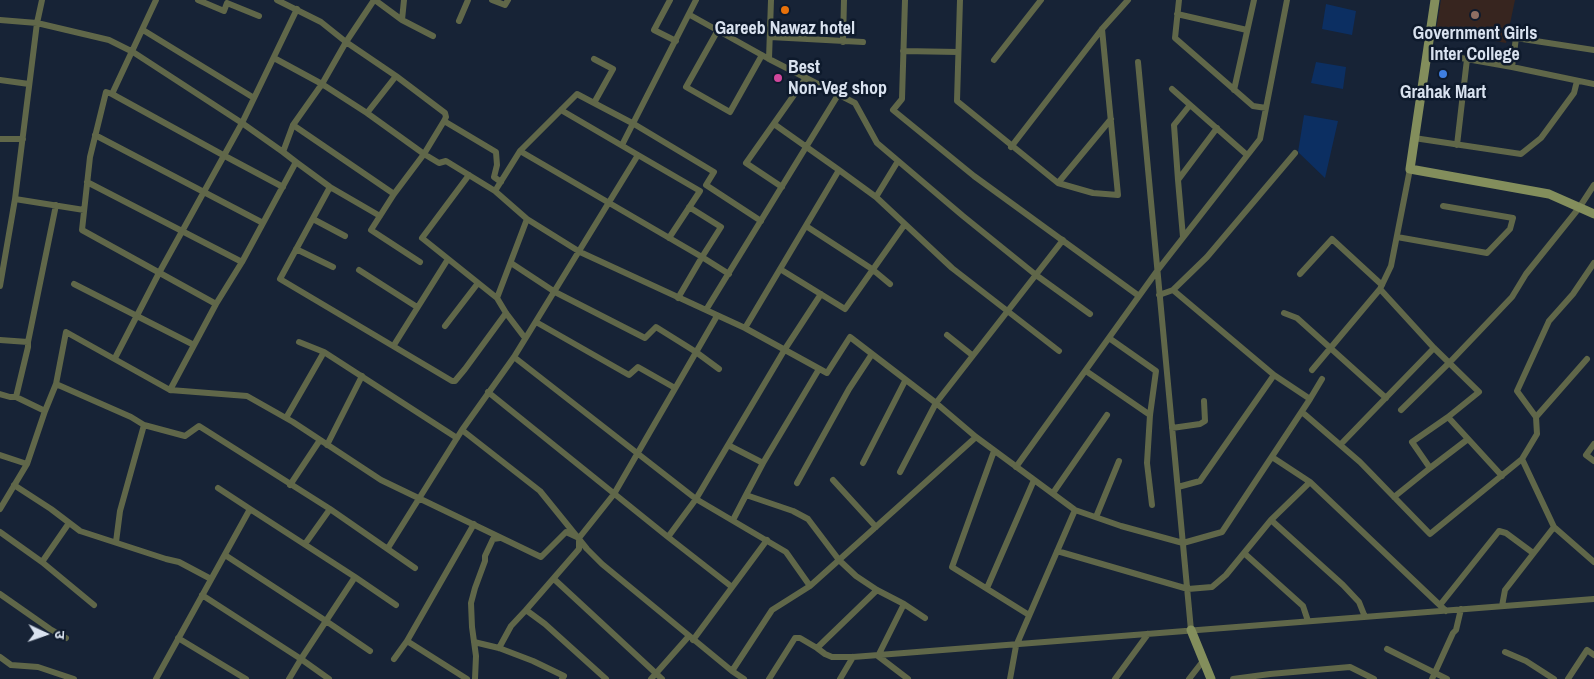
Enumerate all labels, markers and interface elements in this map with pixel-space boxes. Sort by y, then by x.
marker: Gareeb Nawaz hotel [779,4,791,16]
marker: Government Girls Inter College [1469,9,1481,21]
place label: Gareeb Nawaz hotel [715,18,855,40]
place label: Government Girls Inter College [1413,23,1537,66]
place label: Best Non-Veg shop [788,57,887,100]
marker: Grahak Mart [1437,68,1449,80]
marker: Best Non-Veg shop [772,72,784,84]
place label: Grahak Mart [1400,82,1486,104]
north arrow [20,609,70,659]
text: उ [51,630,69,639]

